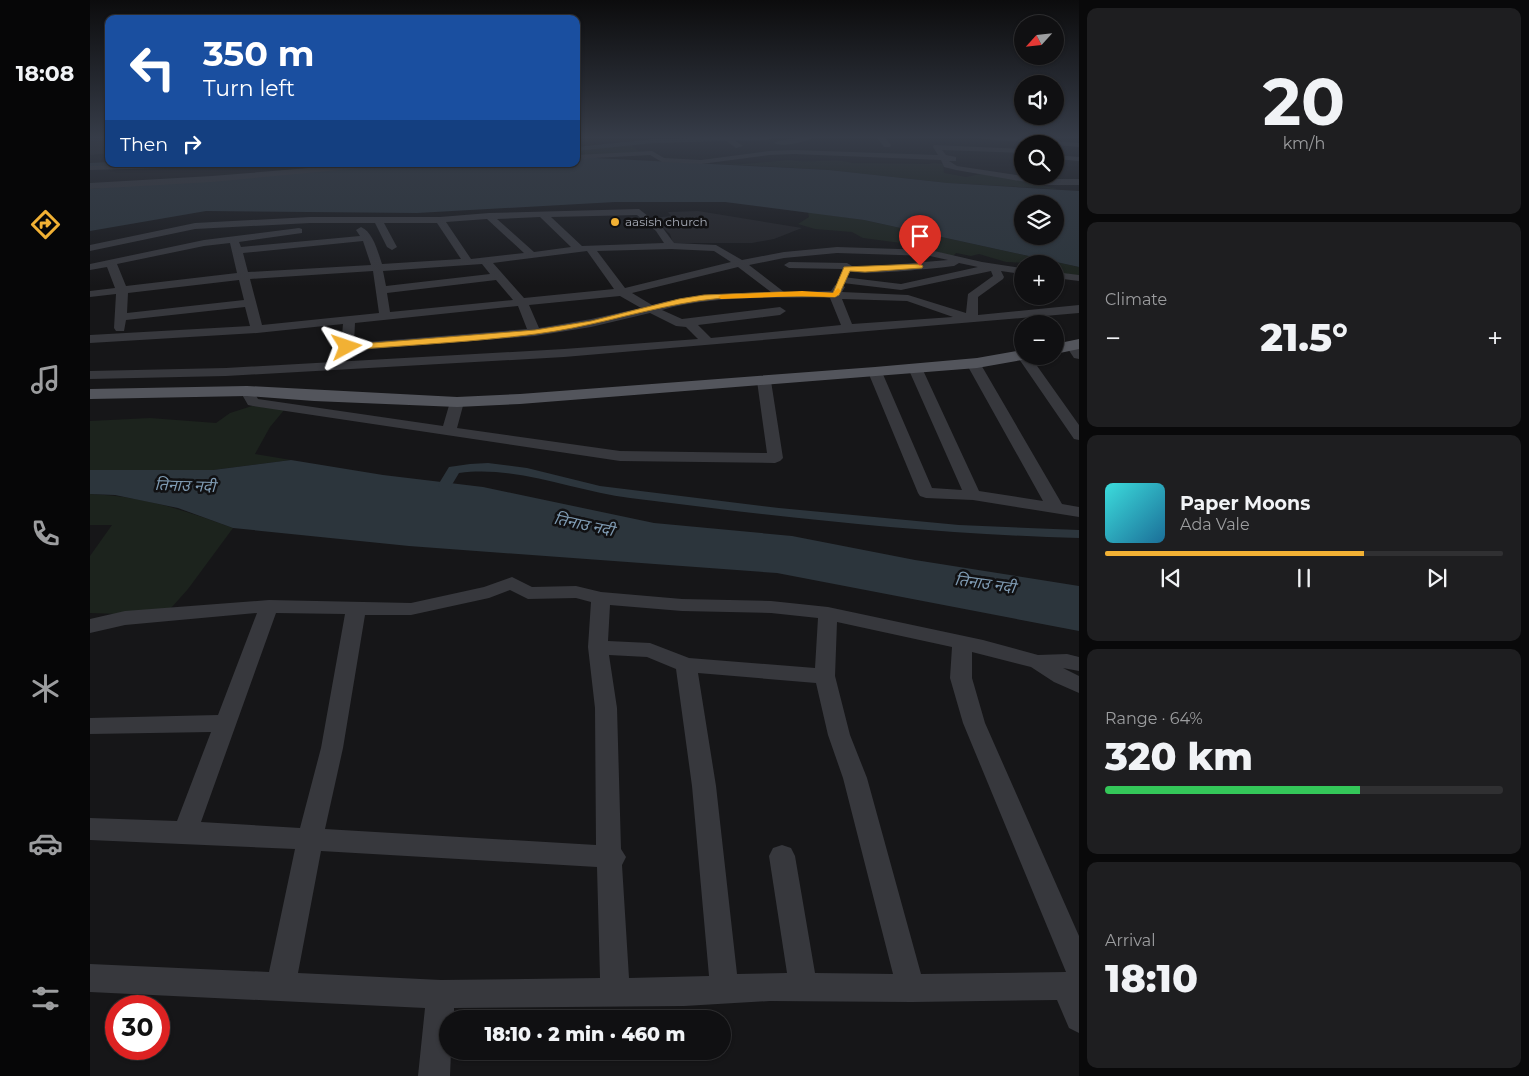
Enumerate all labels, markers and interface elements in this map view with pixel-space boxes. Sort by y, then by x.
north arrow [1014,15,1064,65]
map controls [1014,15,1064,365]
text: 350 m [203,32,315,75]
icon: left [120,35,185,100]
text: 18:08 [16,60,74,87]
text: 20 [1263,62,1345,141]
text: Turn left [203,75,295,102]
button: sound [1014,75,1064,125]
icon: right [178,130,206,158]
text: Then [120,133,168,156]
text: km/h [1283,134,1325,153]
button: search [1014,135,1064,185]
button: layers [1014,195,1064,245]
icon: directions [28,207,63,242]
place label: aasish church [625,214,708,229]
pin [899,215,941,266]
marker: aasish church [609,216,621,228]
icon: arrive [906,222,934,250]
button: + [1014,255,1064,305]
text: Climate [1105,290,1167,309]
text: 21.5° [1260,314,1348,361]
button: − [1014,315,1064,365]
position arrow [320,320,372,372]
text: − [1105,321,1121,355]
text: + [1487,321,1503,355]
icon: music [28,362,63,397]
water label: तिनाउ नदी [154,475,219,496]
text: Paper Moons [1180,492,1310,515]
water label: तिनाउ नदी [552,509,618,541]
text: Ada Vale [1180,515,1250,534]
icon: phone [28,516,63,551]
icon: previous [1157,564,1185,592]
icon: pause [1290,564,1318,592]
icon: next [1423,564,1451,592]
water label: तिनाउ नदी [954,570,1019,598]
icon: climate [28,671,63,706]
text: Range · 64% [1105,709,1203,728]
text: 320 km [1105,733,1253,780]
icon: car [28,826,63,861]
text: Arrival [1105,931,1155,950]
text: 18:10 [1105,955,1198,1002]
icon: filters [28,981,63,1016]
speed limit sign: 30 [105,995,170,1060]
text: 18:10 · 2 min · 460 m [485,1023,685,1046]

